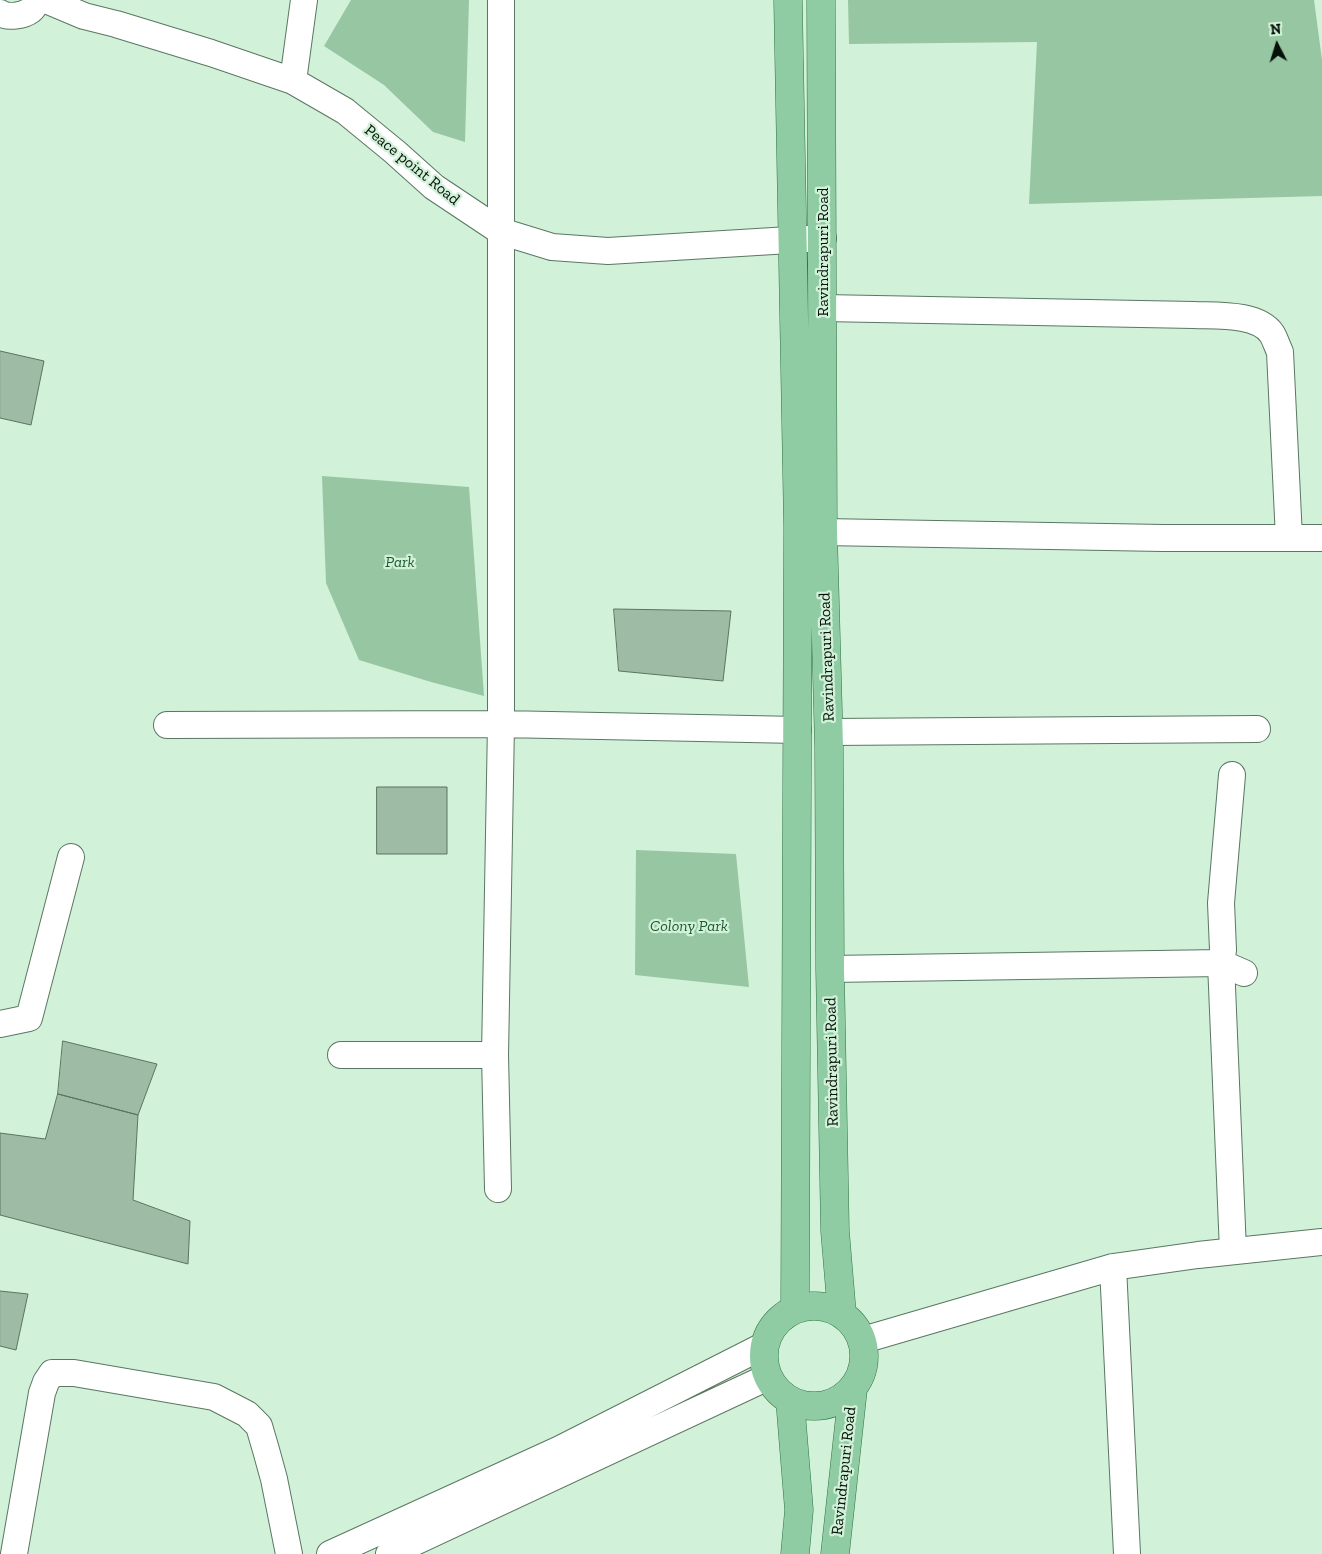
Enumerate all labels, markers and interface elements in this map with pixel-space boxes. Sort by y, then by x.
north arrow [1252,20,1302,70]
text: N [1270,21,1282,38]
street label: Peace point Road [360,121,464,209]
street label: Ravindrapuri Road [813,187,833,317]
park label: Park [385,552,415,572]
street label: Ravindrapuri Road [815,592,839,722]
park label: Colony Park [650,916,728,936]
street label: Ravindrapuri Road [821,997,843,1127]
street label: Ravindrapuri Road [828,1406,860,1536]

